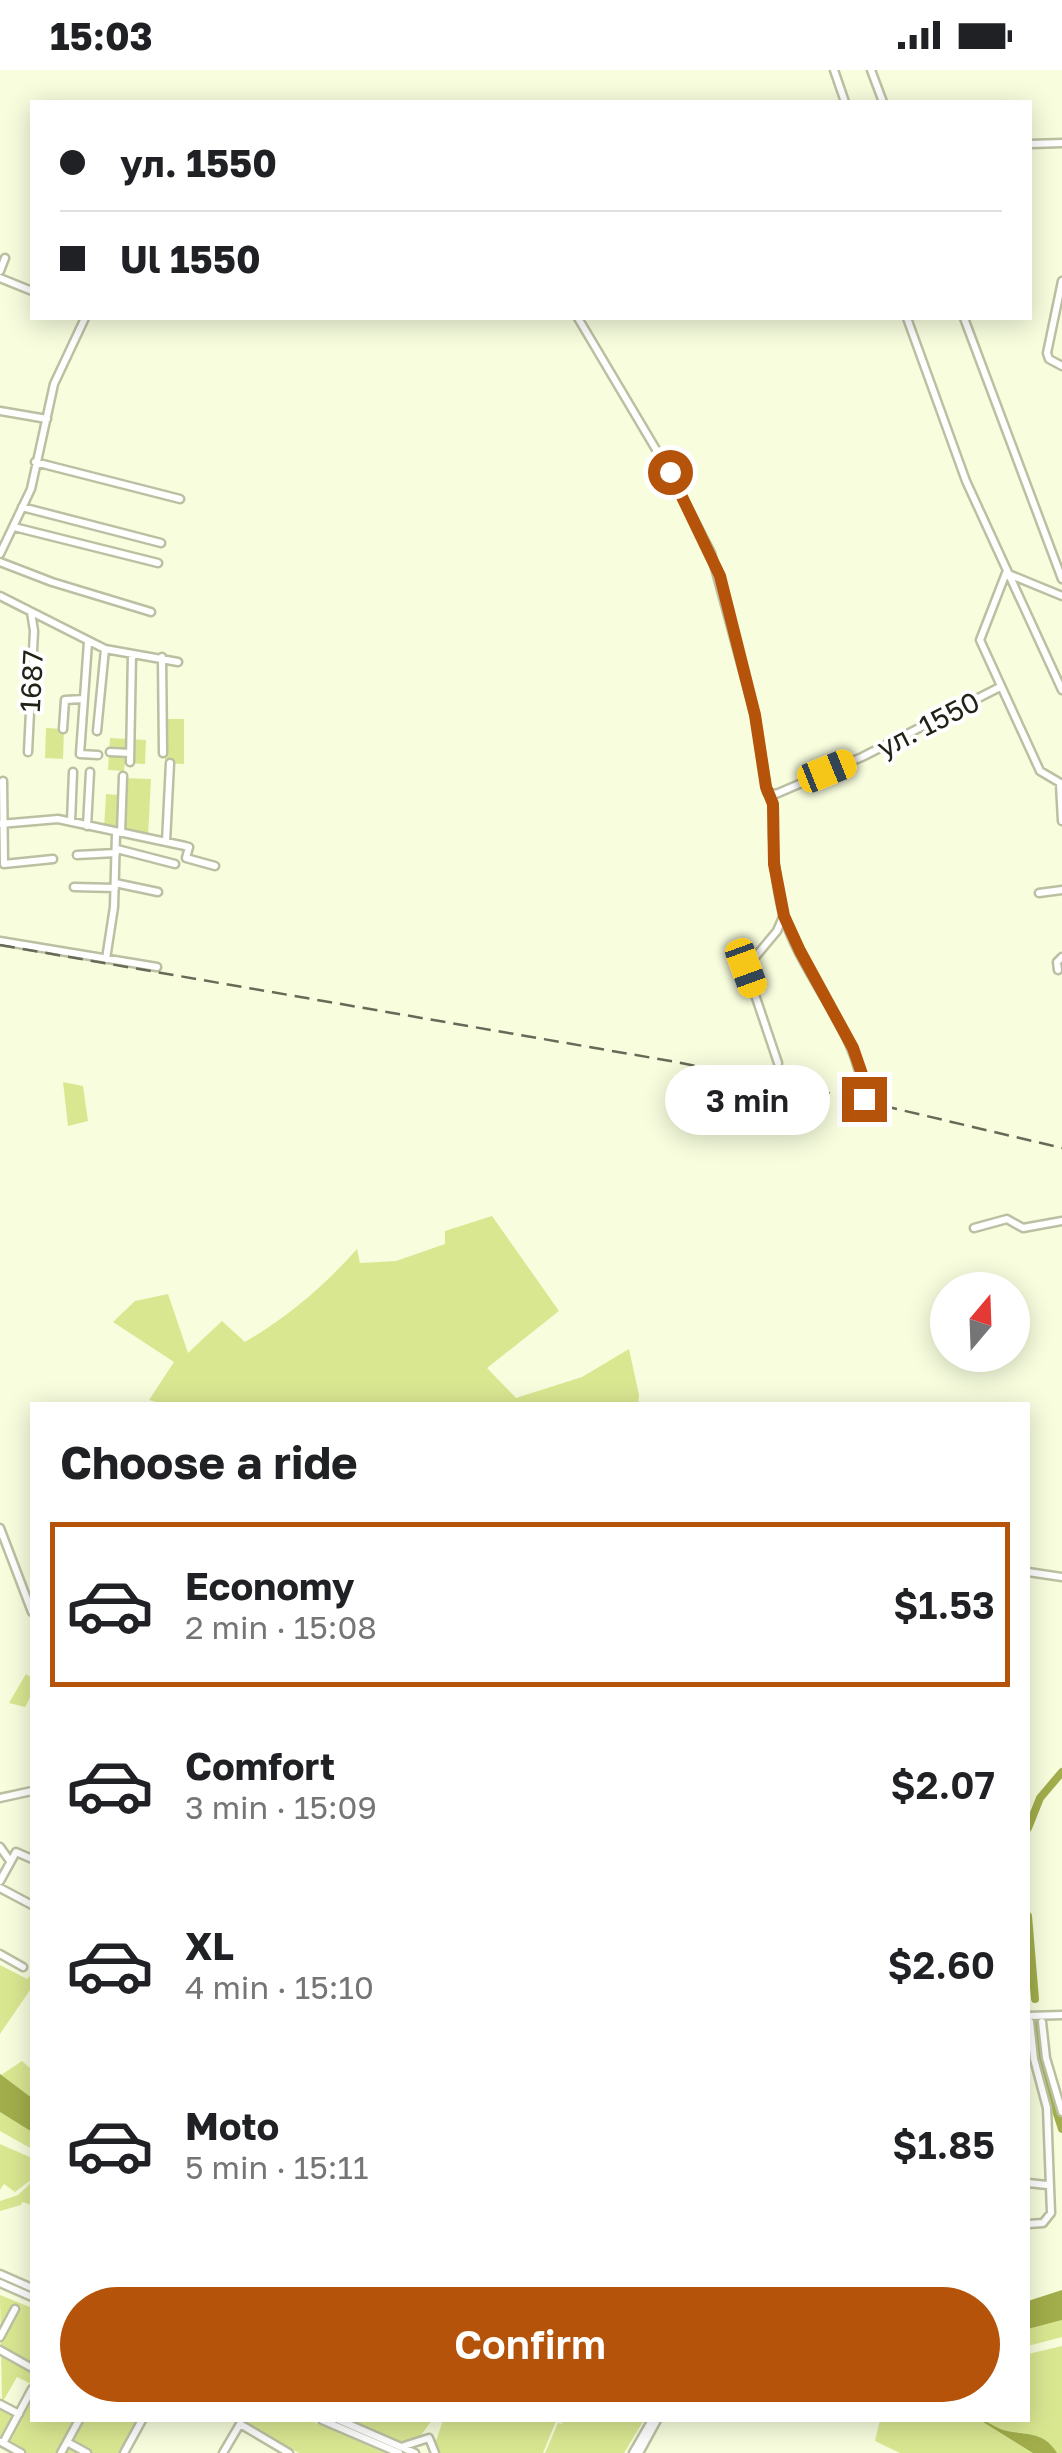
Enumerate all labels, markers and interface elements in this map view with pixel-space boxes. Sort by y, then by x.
text: 15:03 [50,13,153,58]
text: ул. 1550 [120,140,277,185]
text: Ul 1550 [120,236,261,281]
route start [648,450,693,495]
street label: 1687 [13,649,49,713]
street label: ул. 1550 [871,684,985,764]
car [794,746,860,796]
car [722,935,770,1001]
callout: 3 min [664,1064,829,1134]
route end [842,1077,887,1122]
text: 3 min [706,1081,789,1119]
north arrow [930,1272,1030,1372]
map controls [930,1272,1030,1372]
text: Choose a ride [60,1435,358,1489]
icon: car [65,1560,155,1650]
text: Economy [185,1563,354,1608]
text: $1.53 [893,1582,995,1627]
text: 2 min · 15:08 [185,1608,377,1646]
icon: car [65,1740,155,1830]
text: Comfort [185,1743,335,1788]
text: $2.07 [891,1762,995,1807]
text: 3 min · 15:09 [185,1788,377,1826]
icon: car [65,1920,155,2010]
text: XL [185,1923,234,1968]
text: $2.60 [887,1942,995,1987]
text: 4 min · 15:10 [185,1968,374,2006]
icon: car [65,2100,155,2190]
text: Moto [185,2103,279,2148]
text: $1.85 [892,2122,995,2167]
text: 5 min · 15:11 [185,2148,368,2186]
button: Confirm [60,2287,1000,2402]

